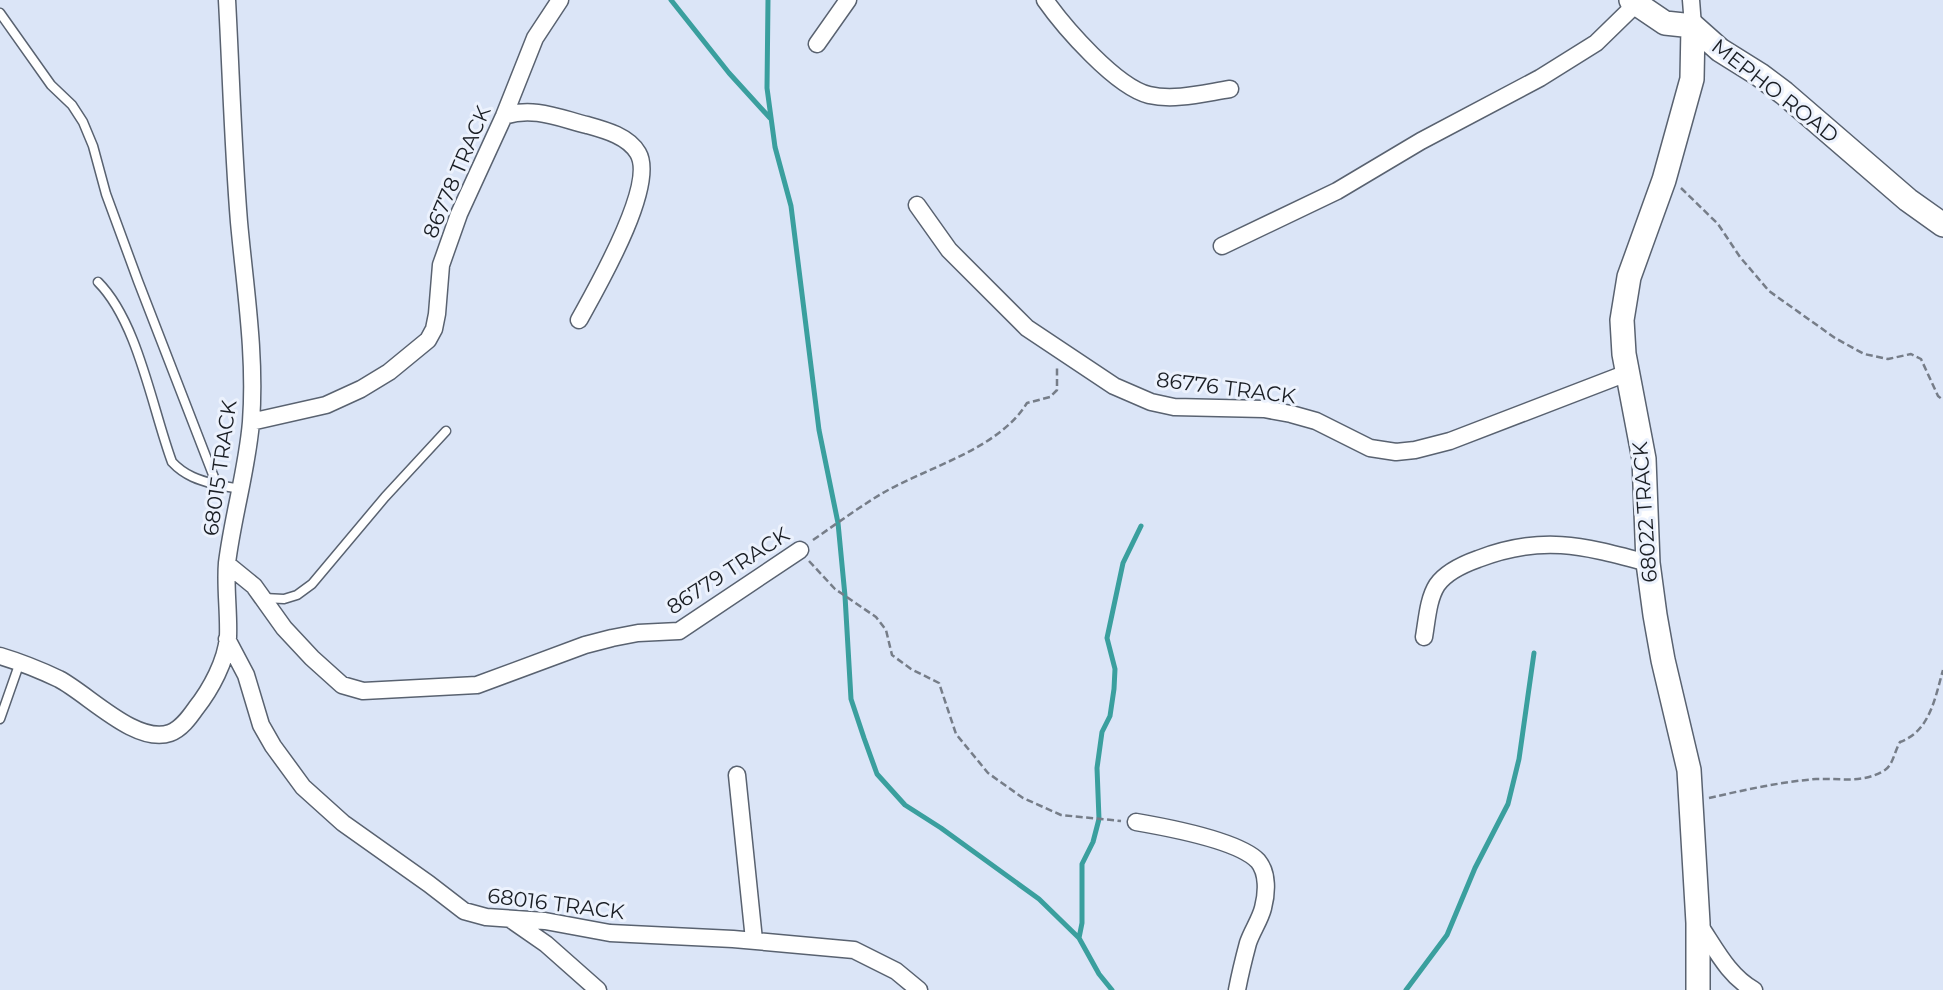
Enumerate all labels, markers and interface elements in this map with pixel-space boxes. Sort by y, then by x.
street label: MEPHO ROAD [1707,33,1844,148]
street label: 86778 TRACK [417,102,496,242]
street label: 86776 TRACK [1155,367,1297,408]
street label: 68015 TRACK [198,398,241,537]
street label: 68022 TRACK [1627,441,1662,583]
street label: 86779 TRACK [662,522,794,619]
street label: 68016 TRACK [486,883,626,924]

